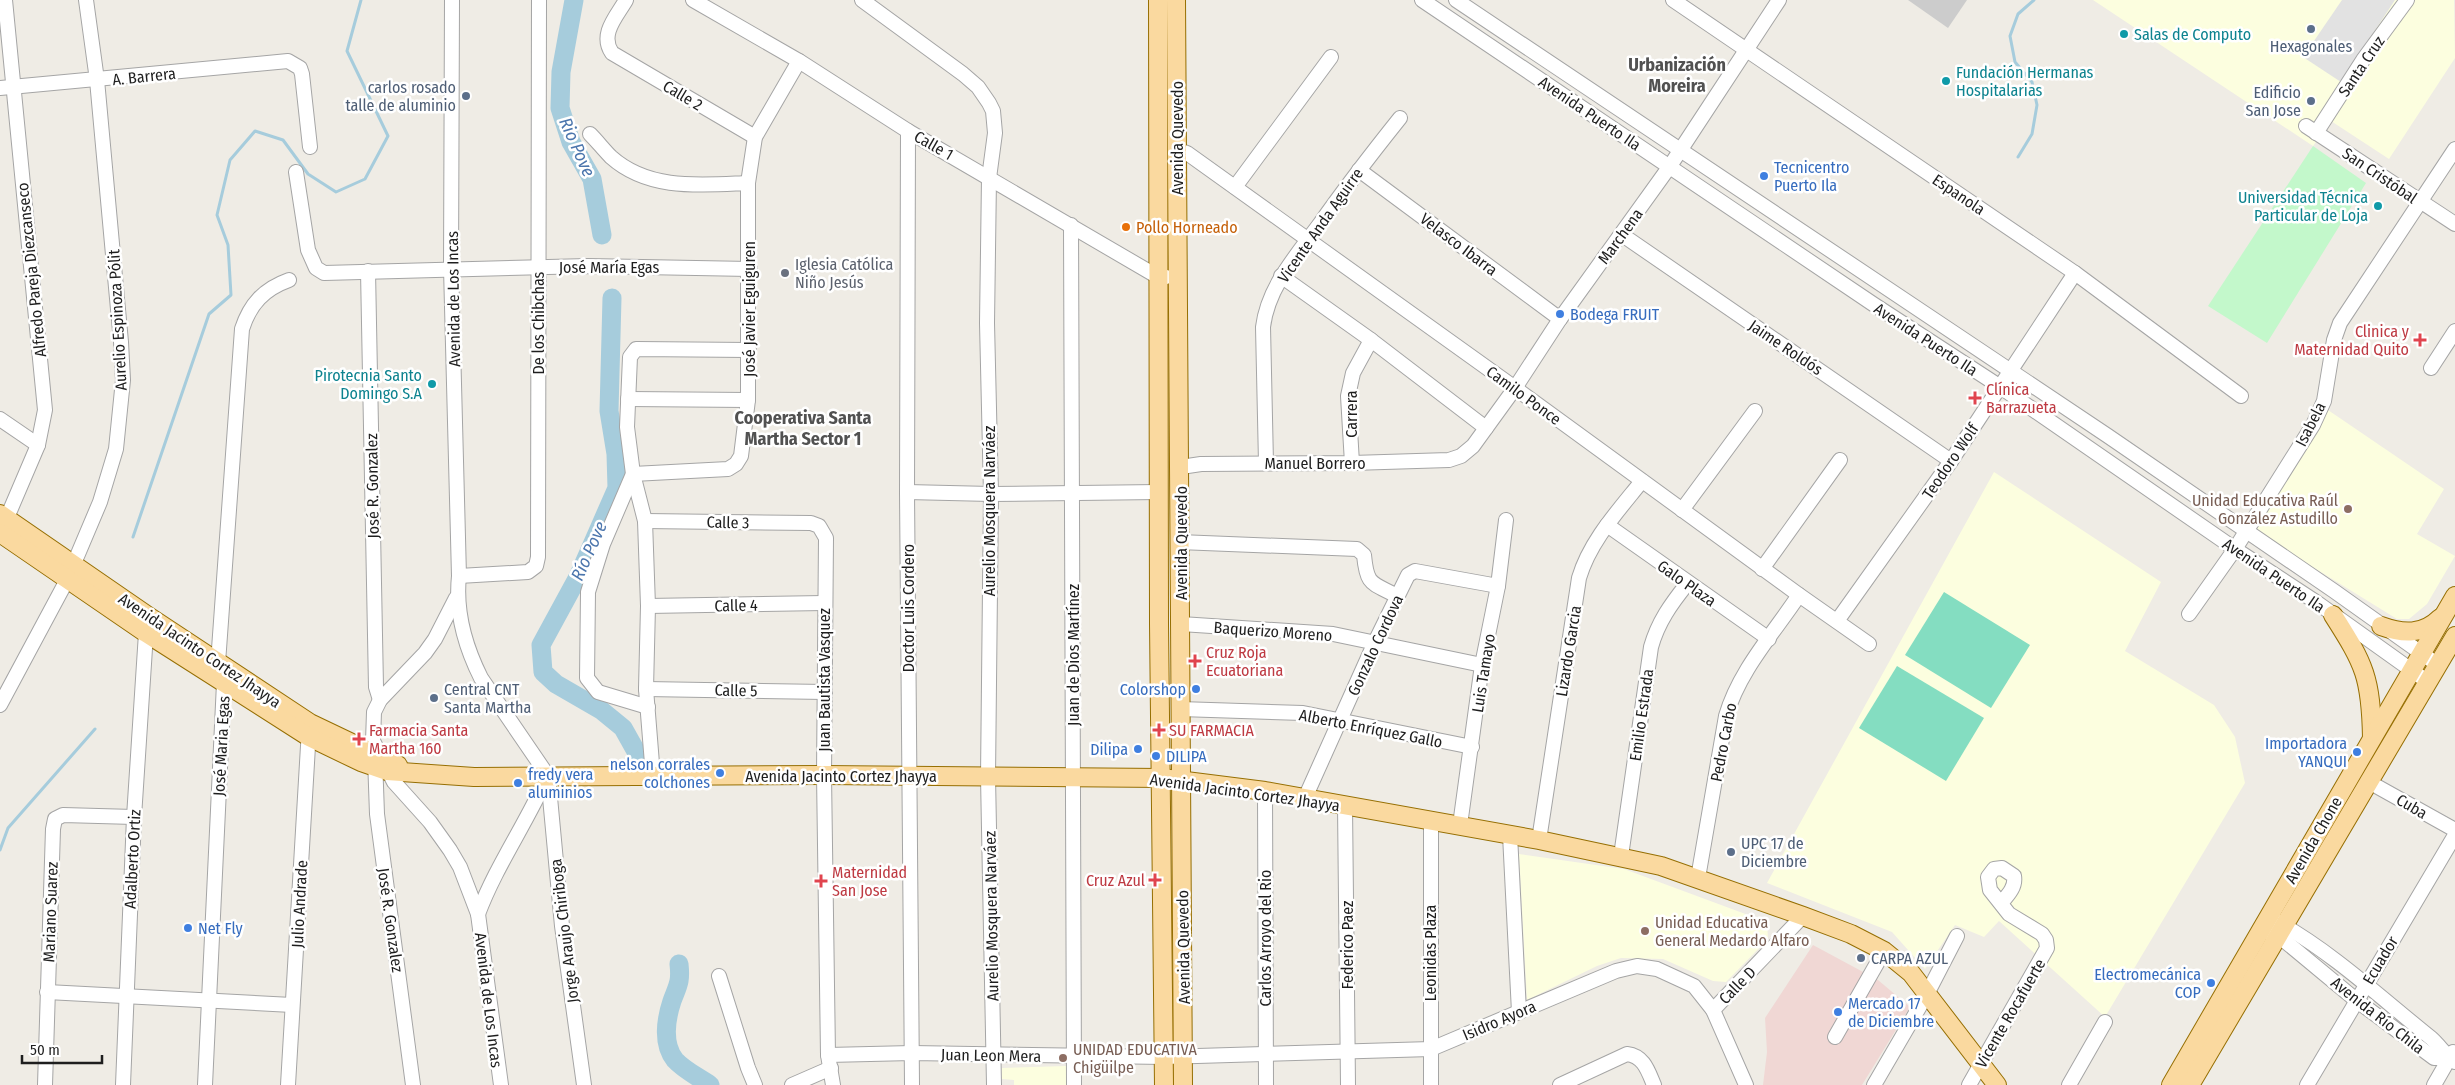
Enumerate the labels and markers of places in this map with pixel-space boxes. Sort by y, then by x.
marker: Hexagonales [2305,23,2317,35]
place label: Salas de Computo [2134,25,2251,44]
marker: Salas de Computo [2118,28,2130,40]
place label: Hexagonales [2270,37,2352,56]
place label: Fundación Hermanas Hospitalarias [1956,63,2094,100]
marker: Fundación Hermanas Hospitalarias [1940,75,1952,87]
place label: carlos rosado talle de aluminio [345,78,456,115]
place label: Edificio San Jose [2246,83,2301,120]
marker: carlos rosado talle de aluminio [460,90,472,102]
marker: Edificio San Jose [2305,95,2317,107]
place label: Tecnicentro Puerto Ila [1774,158,1849,195]
marker: Tecnicentro Puerto Ila [1758,170,1770,182]
place label: Universidad Técnica Particular de Loja [2238,188,2368,225]
marker: Universidad Técnica Particular de Loja [2372,200,2384,212]
place label: Pollo Horneado [1136,218,1238,237]
marker: Pollo Horneado [1120,221,1132,233]
place label: Iglesia Católica Niño Jesús [795,255,893,292]
marker: Iglesia Católica Niño Jesús [779,267,791,279]
place label: Bodega FRUIT [1570,305,1660,324]
marker: Bodega FRUIT [1554,308,1566,320]
place label: Clinica y Maternidad Quito [2294,322,2410,359]
marker: Clinica y Maternidad Quito [2413,333,2427,347]
place label: Pirotecnia Santo Domingo S.A [315,366,423,403]
marker: Pirotecnia Santo Domingo S.A [426,378,438,390]
place label: Clínica Barrazueta [1986,380,2057,417]
marker: Clínica Barrazueta [1968,391,1982,405]
place label: Unidad Educativa Raúl González Astudillo [2192,491,2338,528]
marker: Unidad Educativa Raúl González Astudillo [2342,503,2354,515]
place label: Cruz Roja Ecuatoriana [1206,643,1283,680]
marker: Cruz Roja Ecuatoriana [1188,654,1202,668]
place label: Central CNT Santa Martha [444,680,531,717]
place label: Colorshop [1120,680,1186,699]
marker: Colorshop [1190,683,1202,695]
marker: Central CNT Santa Martha [428,692,440,704]
place label: Farmacia Santa Martha 160 [369,721,468,758]
place label: SU FARMACIA [1169,721,1254,740]
marker: SU FARMACIA [1153,724,1165,736]
marker: Farmacia Santa Martha 160 [353,733,365,745]
place label: Importadora YANQUI [2265,734,2347,771]
place label: Dilipa [1090,740,1128,759]
marker: Dilipa [1132,743,1144,755]
marker: Importadora YANQUI [2351,746,2363,758]
place label: DILIPA [1166,747,1207,766]
marker: DILIPA [1150,750,1162,762]
place label: nelson corrales colchones [610,755,710,792]
place label: fredy vera aluminios [528,765,593,802]
marker: nelson corrales colchones [714,767,726,779]
marker: fredy vera aluminios [512,777,524,789]
place label: UPC 17 de Diciembre [1741,834,1807,871]
marker: UPC 17 de Diciembre [1725,846,1737,858]
place label: Maternidad San Jose [832,863,907,900]
place label: Cruz Azul [1086,871,1145,890]
marker: Maternidad San Jose [814,874,828,888]
marker: Cruz Azul [1149,874,1161,886]
place label: Unidad Educativa General Medardo Alfaro [1655,913,1809,950]
place label: Net Fly [198,919,244,938]
marker: Net Fly [182,922,194,934]
marker: Unidad Educativa General Medardo Alfaro [1639,925,1651,937]
place label: CARPA AZUL [1871,949,1948,968]
marker: CARPA AZUL [1855,952,1867,964]
place label: Electromecánica COP [2094,965,2201,1002]
marker: Electromecánica COP [2205,977,2217,989]
place label: Mercado 17 de Diciembre [1848,994,1934,1031]
marker: Mercado 17 de Diciembre [1832,1006,1844,1018]
place label: UNIDAD EDUCATIVA Chigüilpe [1073,1040,1197,1077]
marker: UNIDAD EDUCATIVA Chigüilpe [1057,1052,1069,1064]

